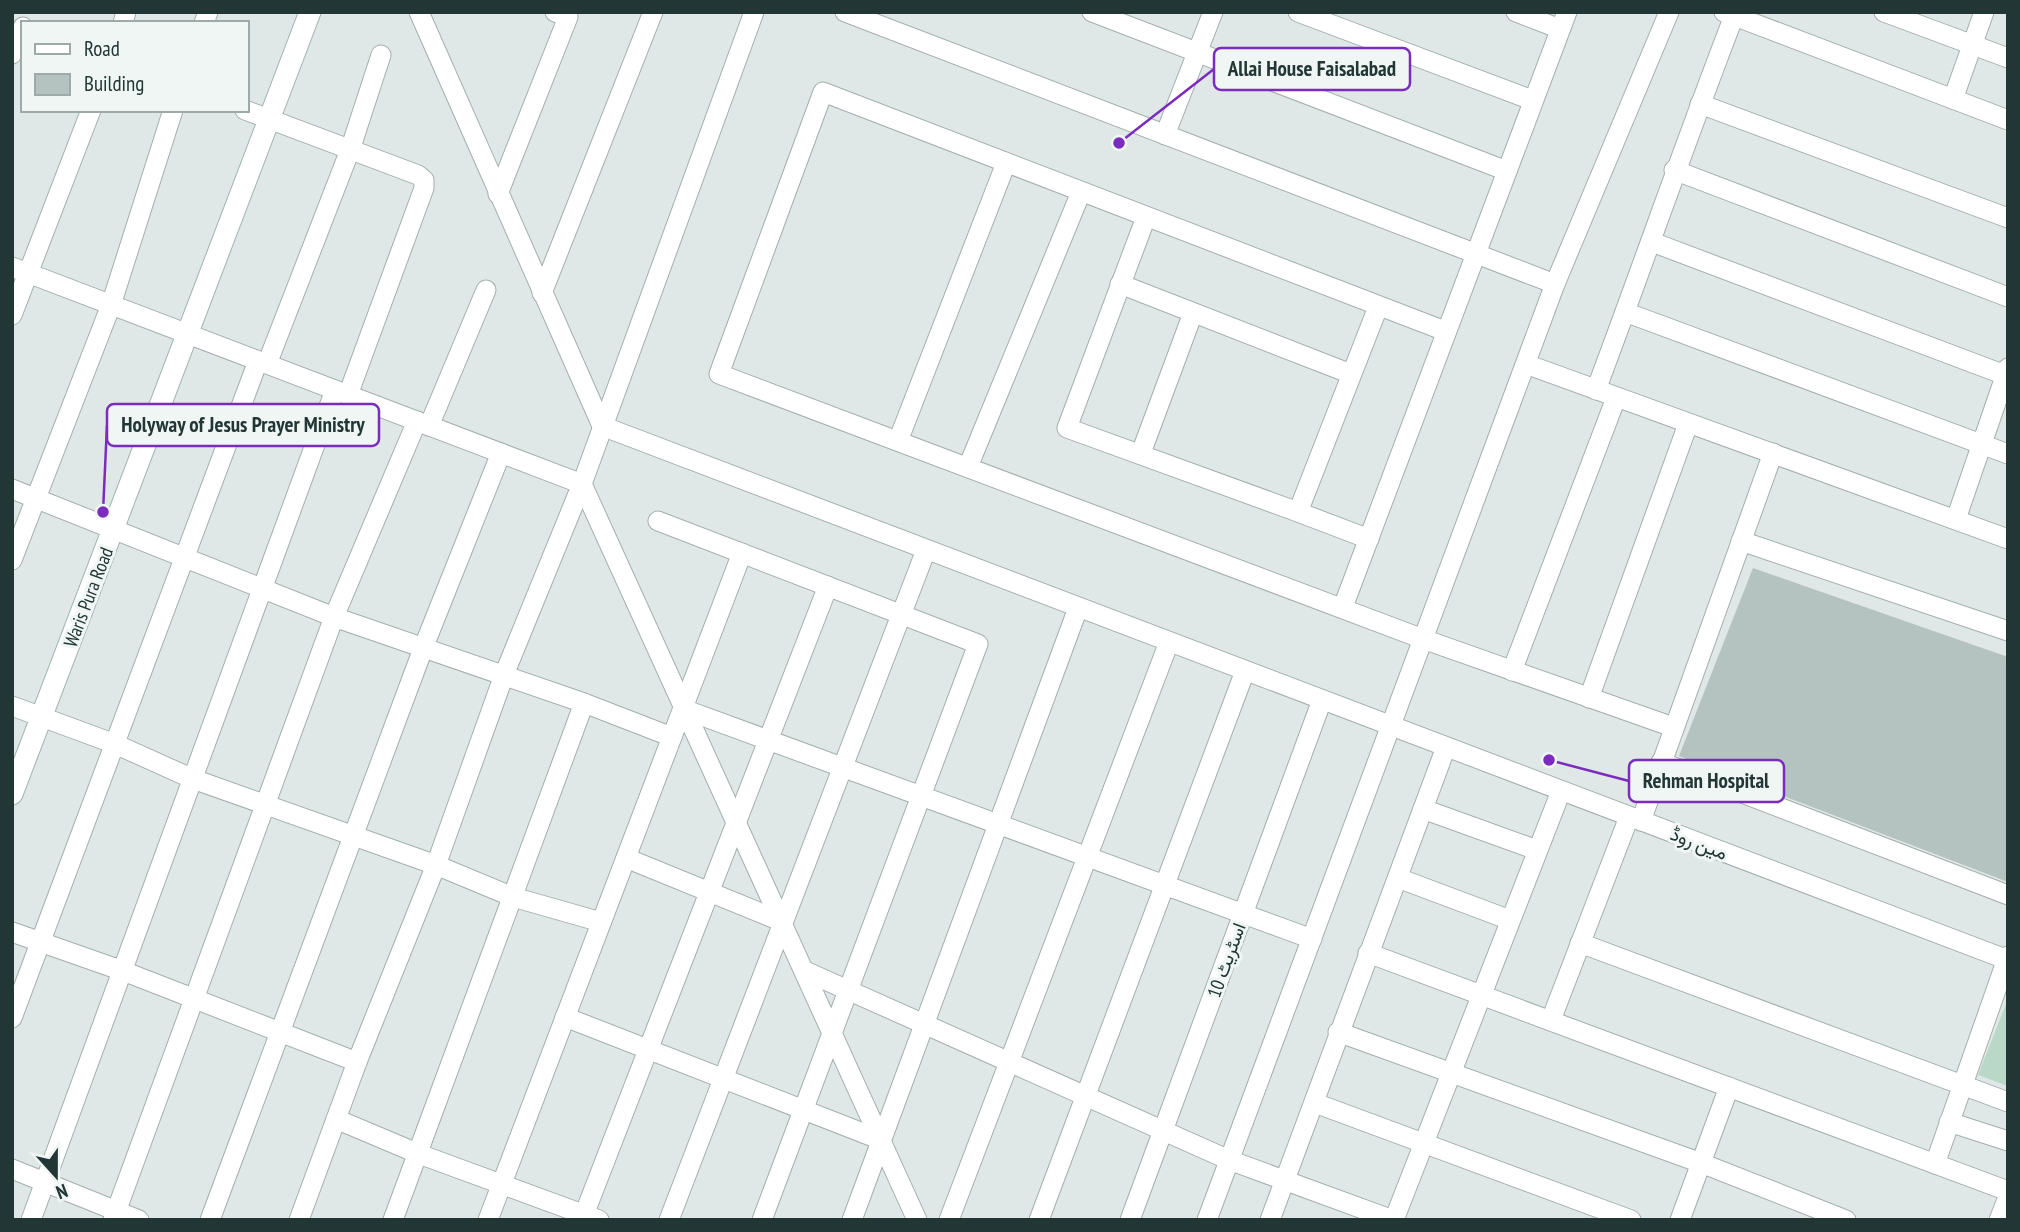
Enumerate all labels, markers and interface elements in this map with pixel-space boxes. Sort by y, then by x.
legend [21,21,248,112]
text: Road [84,35,120,62]
callout: Allai House Faisalabad [1214,48,1410,90]
text: Allai House Faisalabad [1227,55,1396,82]
text: Building [84,70,144,97]
callout: Holyway of Jesus Prayer Ministry [107,404,379,446]
text: Holyway of Jesus Prayer Ministry [121,411,365,438]
street label: Waris Pura Road [58,544,118,650]
callout: Rehman Hospital [1629,760,1784,802]
text: Rehman Hospital [1643,767,1770,794]
street label: مین روڈ [1667,821,1731,865]
street label: اسٹریٹ 10 [1201,919,1251,1001]
north arrow [21,1141,91,1211]
text: N [53,1179,71,1205]

